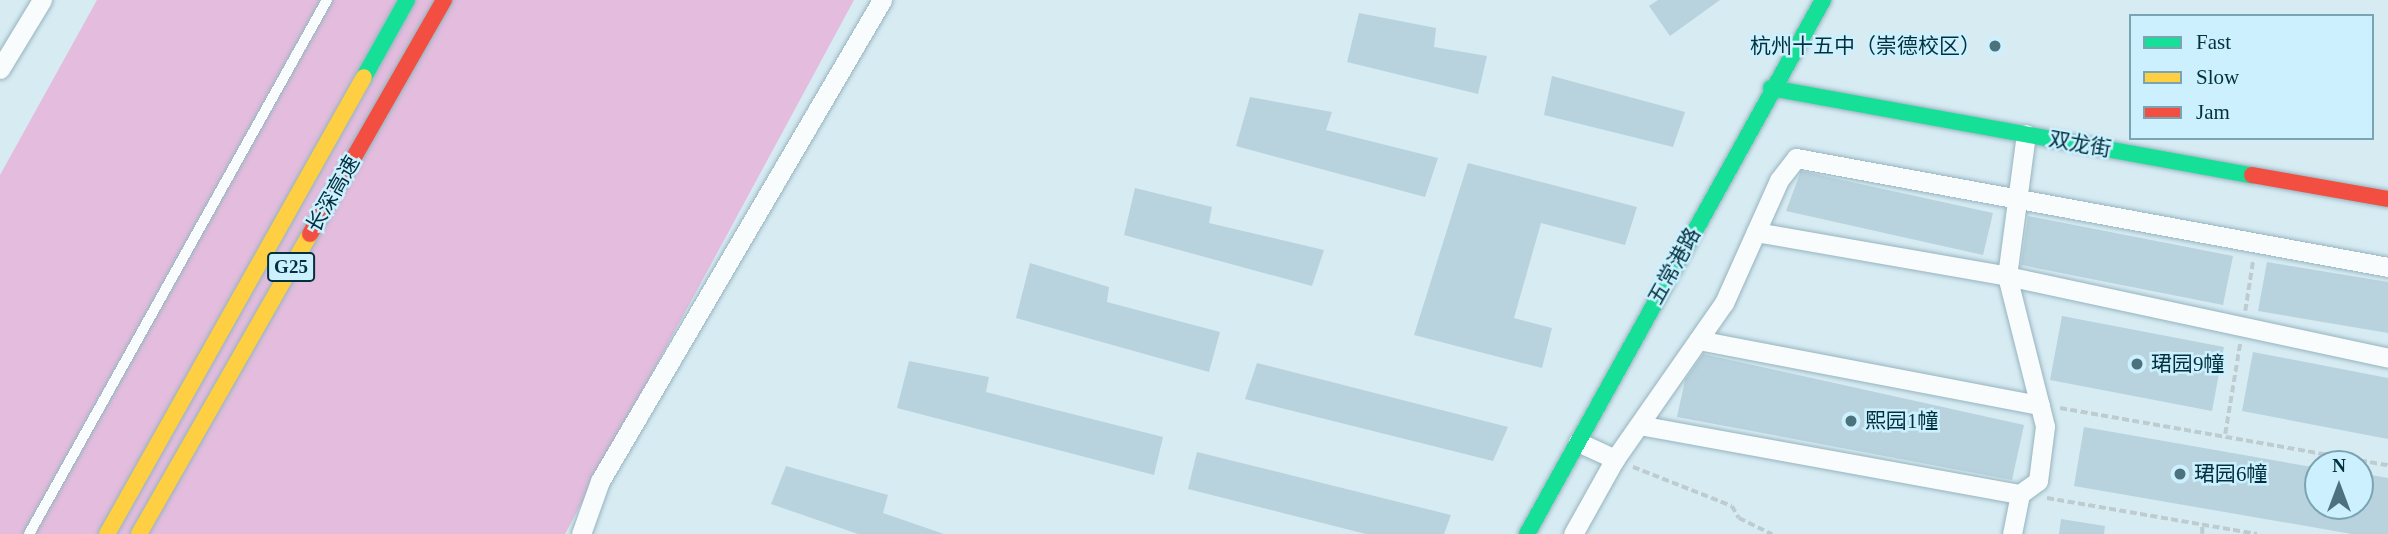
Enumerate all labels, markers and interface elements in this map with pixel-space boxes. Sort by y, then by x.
legend [2129,14,2374,140]
text: Fast [2196,30,2231,54]
place label: 杭州十五中（崇德校区） [1750,33,1981,59]
marker: 杭州十五中（崇德校区） [1987,38,2003,54]
text: Slow [2196,65,2239,89]
text: Jam [2196,100,2230,124]
street label: 双龙街 [2047,126,2113,162]
street label: 长深高速 [301,151,365,237]
street label: 五常港路 [1643,223,1705,309]
road number: G25 [266,252,316,282]
place label: 珺园9幢 [2151,351,2224,377]
marker: 珺园9幢 [2129,356,2145,372]
place label: 熙园1幢 [1865,408,1938,434]
marker: 熙园1幢 [1843,413,1859,429]
north arrow [2304,450,2374,520]
text: N [2332,455,2346,476]
place label: 珺园6幢 [2194,461,2267,487]
marker: 珺园6幢 [2172,466,2188,482]

